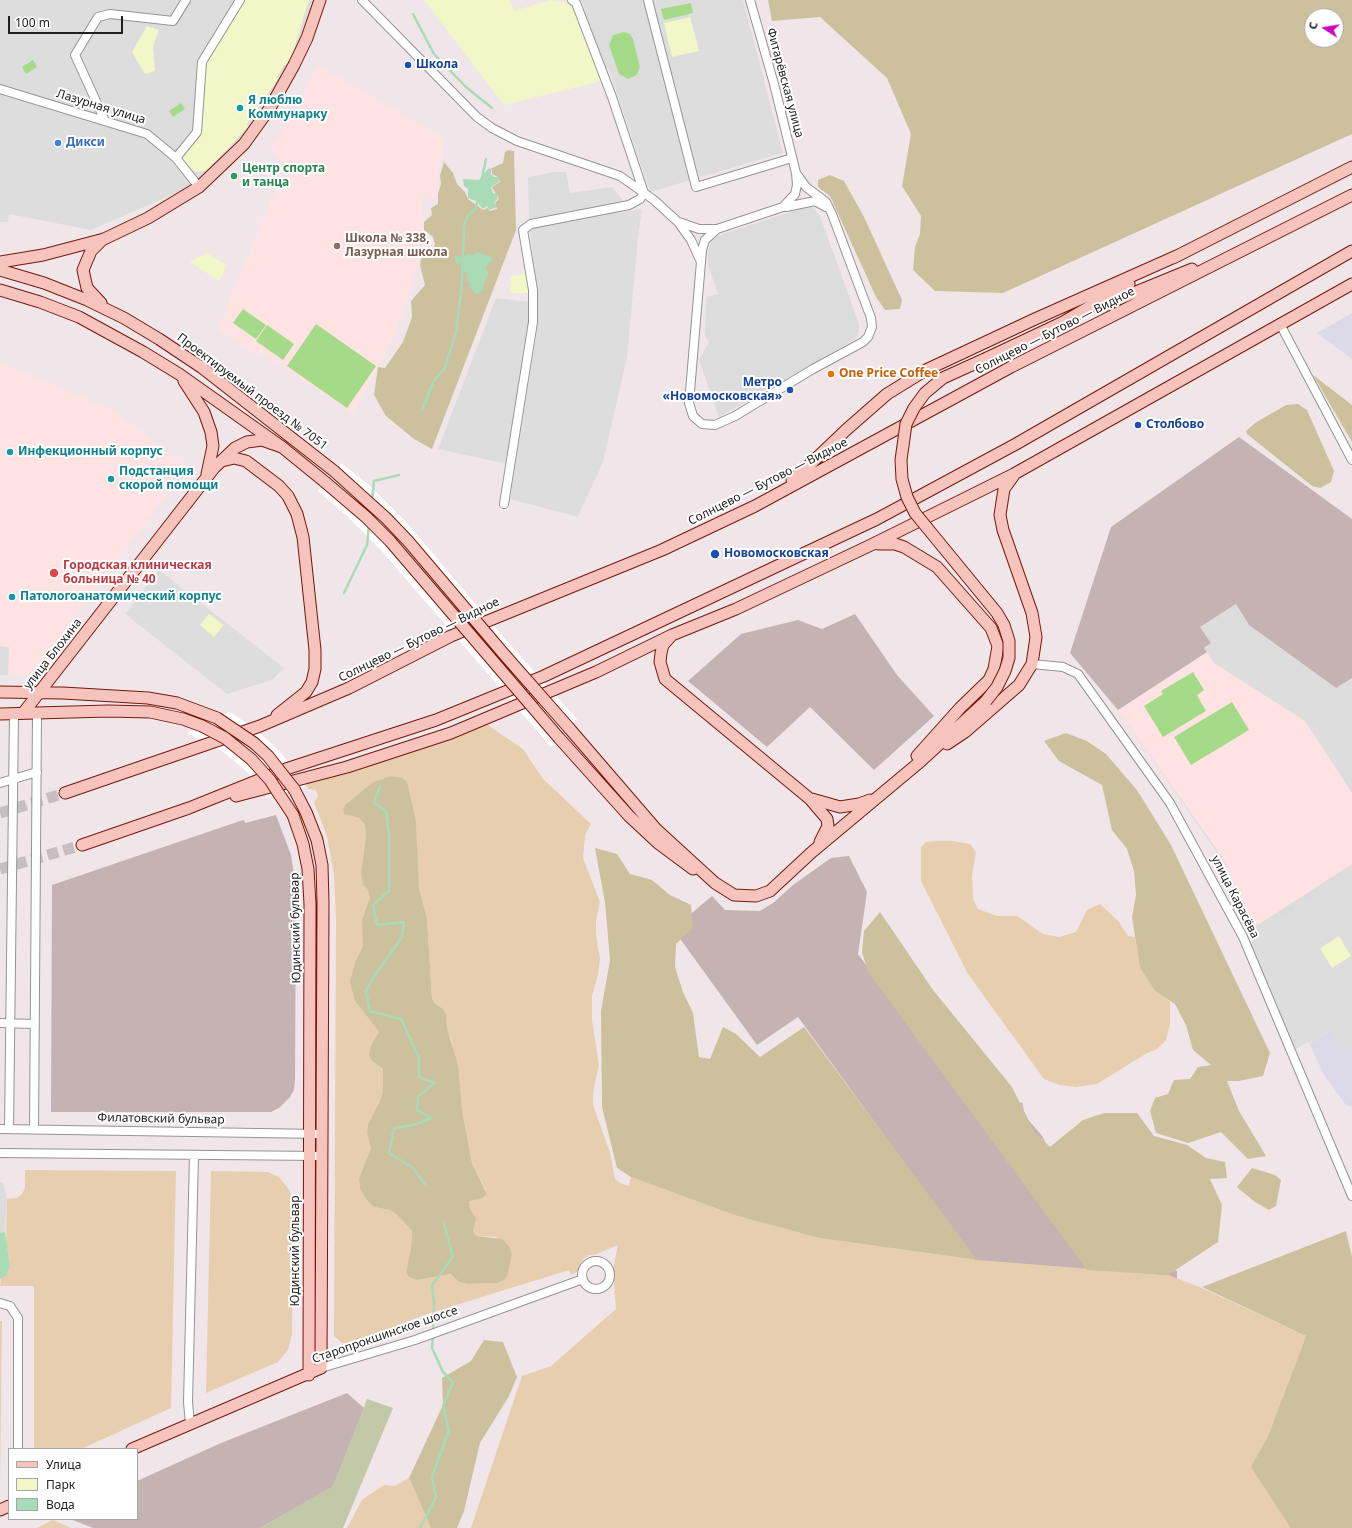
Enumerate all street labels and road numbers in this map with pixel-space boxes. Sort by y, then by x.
street label: Фитарёвская улица [763,27,807,139]
street label: Лазурная улица [55,87,147,127]
street label: Солнцево — Бутово — Видное [973,284,1137,378]
street label: Проектируемый проезд № 7051 [174,331,330,453]
street label: Солнцево — Бутово — Видное [686,435,850,529]
street label: Солнцево — Бутово — Видное [336,595,502,685]
street label: улица Блохина [21,616,85,692]
street label: улица Карасёва [1208,853,1262,941]
street label: Юдинский бульвар [288,872,304,984]
street label: Филатовский бульвар [97,1111,225,1127]
street label: Юдинский бульвар [289,1196,303,1306]
street label: Старопрокшинское шоссе [310,1303,460,1367]

